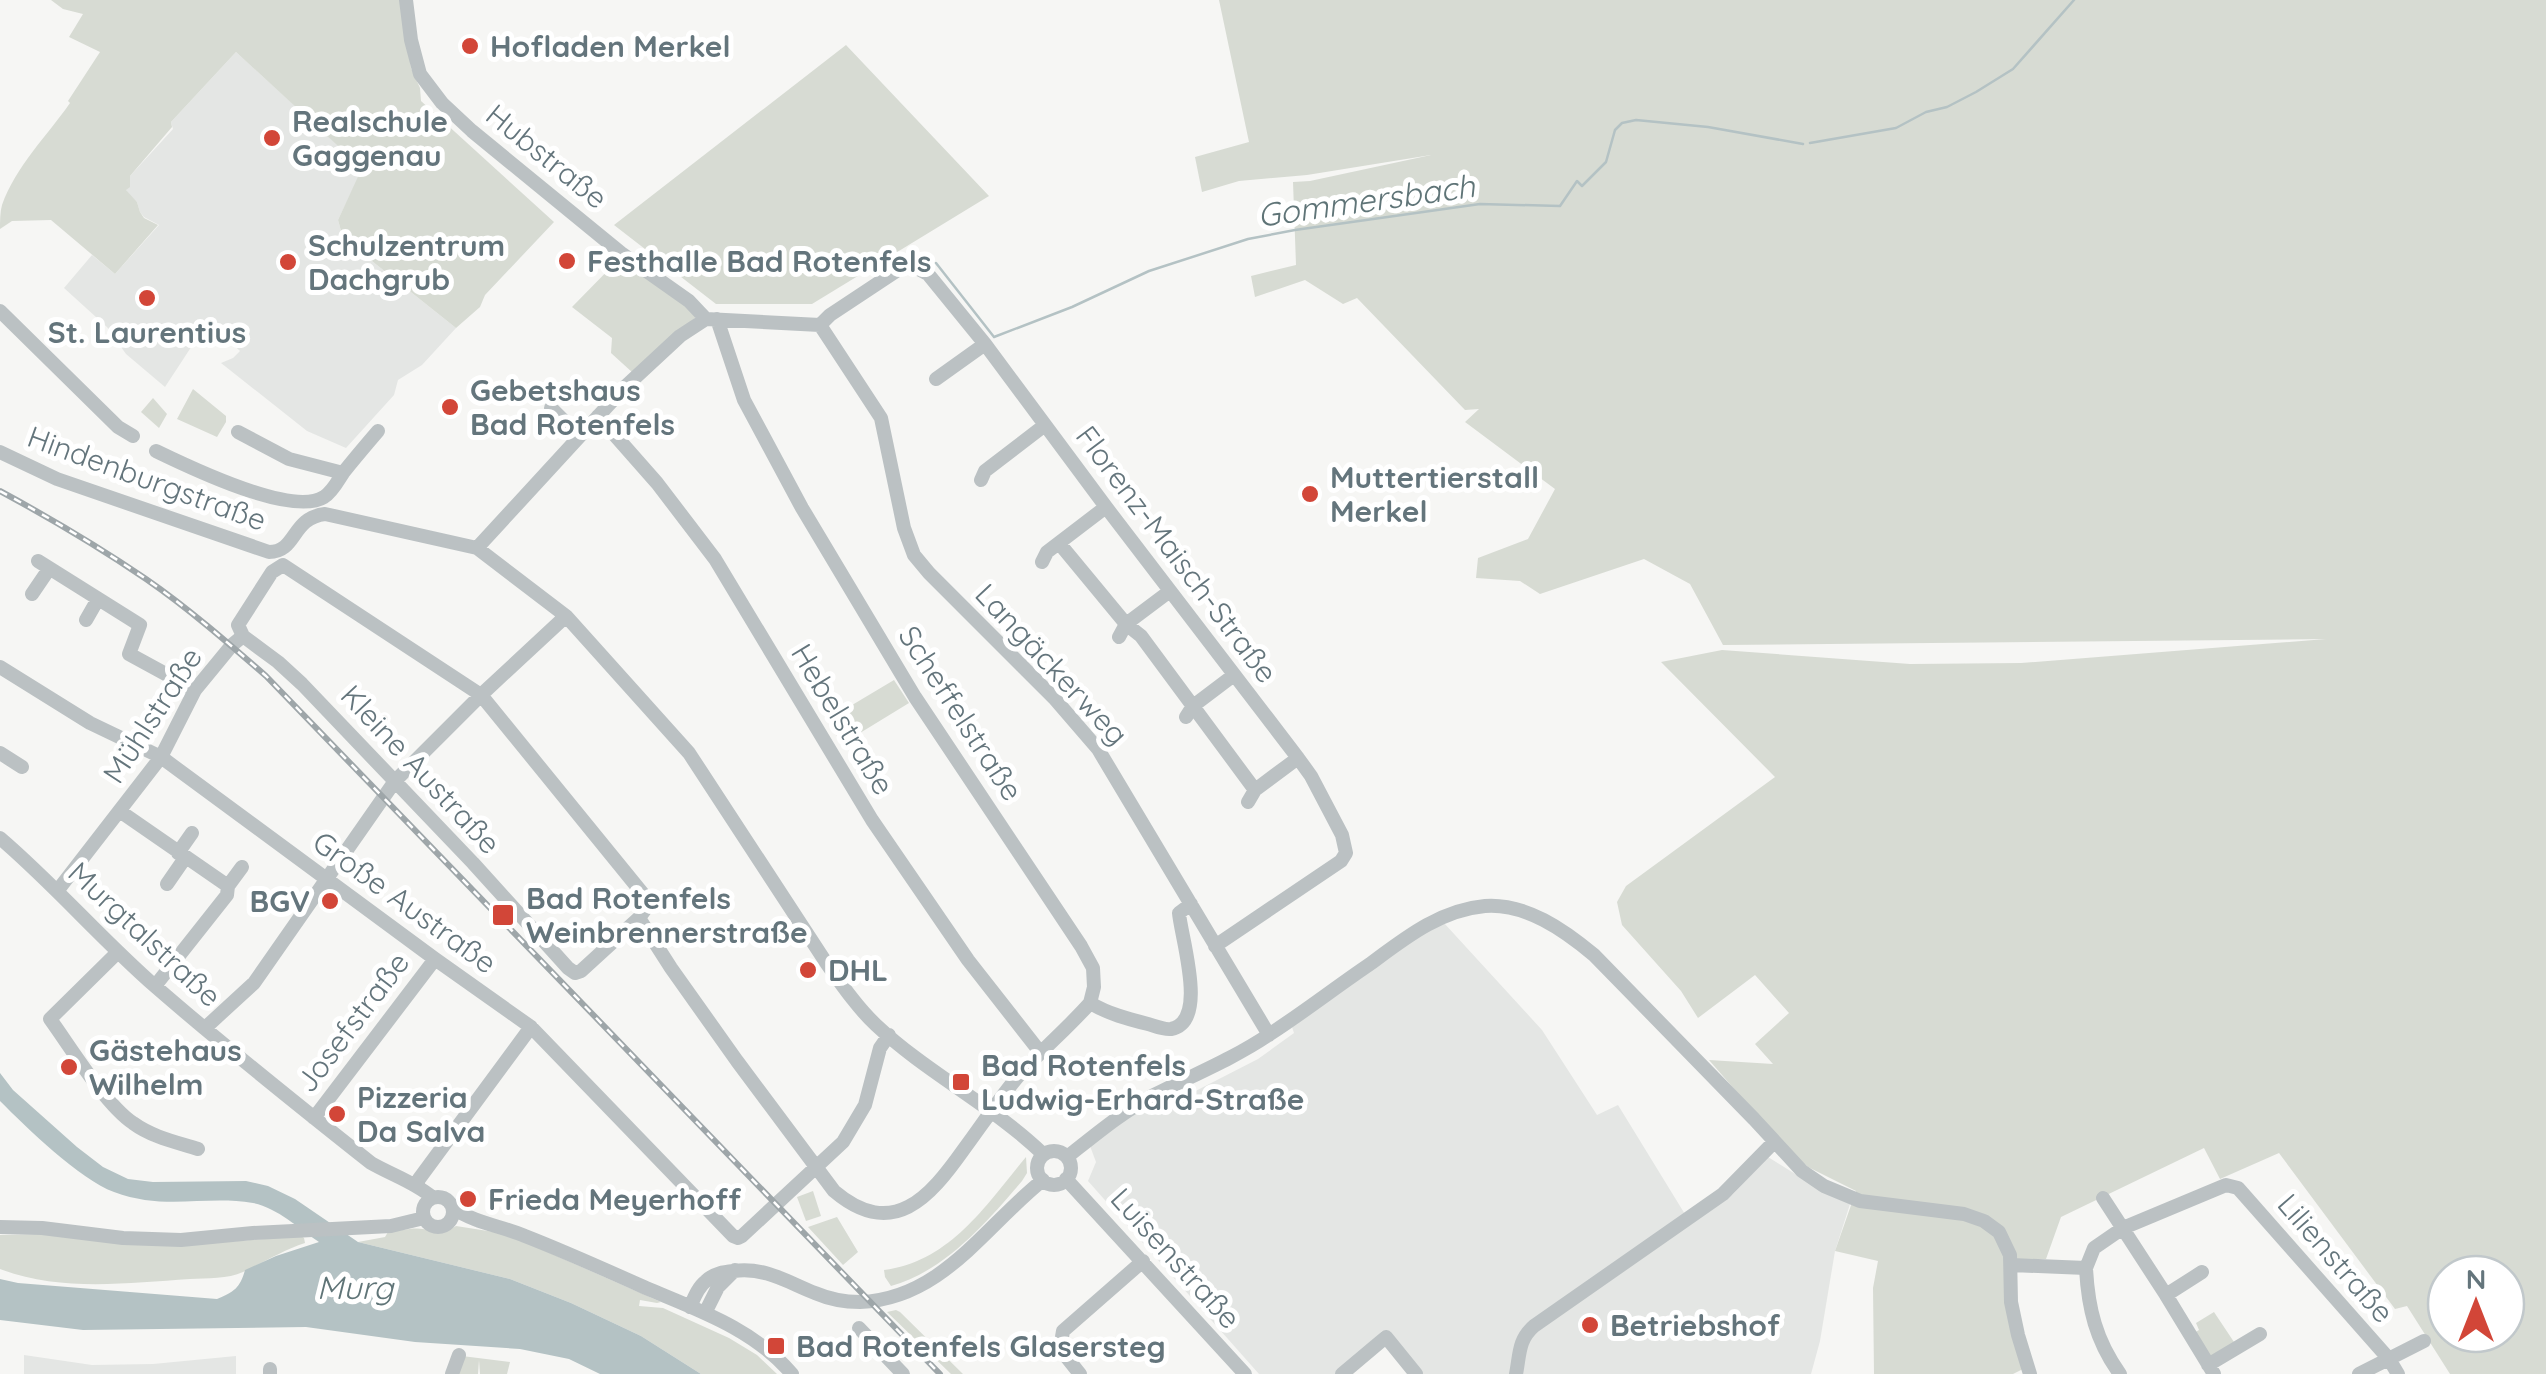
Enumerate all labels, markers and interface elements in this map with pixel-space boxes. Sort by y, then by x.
place label: Hofladen Merkel [490,27,731,65]
marker: Hofladen Merkel [459,35,481,57]
street label: Hubstraße [478,95,616,217]
place label: Realschule Gaggenau [292,102,448,174]
marker: Realschule Gaggenau [261,127,283,149]
water label: Gommersbach [1255,165,1478,235]
place label: Schulzentrum Dachgrub [308,226,505,298]
place label: Festhalle Bad Rotenfels [587,242,931,280]
marker: Festhalle Bad Rotenfels [556,250,578,272]
marker: Schulzentrum Dachgrub [277,251,299,273]
marker: St. Laurentius [136,287,158,309]
place label: St. Laurentius [48,313,246,351]
place label: Gebetshaus Bad Rotenfels [470,371,675,443]
marker: Gebetshaus Bad Rotenfels [439,396,461,418]
street label: Hindenburgstraße [22,417,272,539]
street label: Florenz-Maisch-Straße [1068,418,1286,690]
place label: Muttertierstall Merkel [1330,458,1539,530]
marker: Muttertierstall Merkel [1299,483,1321,505]
street label: Langäckerweg [967,575,1137,753]
street label: Scheffelstraße [890,619,1032,807]
street label: Hebelstraße [783,637,903,801]
street label: Mühlstraße [94,640,210,790]
street label: Kleine Austraße [333,676,509,862]
street label: Große Austraße [306,823,504,981]
street label: Murgtalstraße [60,853,230,1015]
place label: Bad Rotenfels Weinbrennerstraße [526,879,808,951]
place label: BGV [250,882,310,920]
marker: BGV [319,890,341,912]
marker: Bad Rotenfels Weinbrennerstraße [490,902,516,928]
street label: Josefstraße [287,944,417,1100]
place label: DHL [828,951,888,989]
marker: DHL [797,959,819,981]
place label: Gästehaus Wilhelm [89,1031,242,1103]
place label: Bad Rotenfels Ludwig-Erhard-Straße [981,1046,1305,1118]
marker: Gästehaus Wilhelm [58,1056,80,1078]
marker: Bad Rotenfels Ludwig-Erhard-Straße [950,1071,972,1093]
place label: Pizzeria Da Salva [357,1078,485,1150]
marker: Pizzeria Da Salva [326,1103,348,1125]
place label: Frieda Meyerhoff [488,1180,742,1218]
street label: Luisenstraße [1103,1180,1249,1336]
street label: Lilienstraße [2270,1186,2402,1330]
marker: Frieda Meyerhoff [457,1188,479,1210]
north arrow [2426,1254,2526,1354]
text: N [2466,1261,2486,1296]
water label: Murg [317,1267,395,1307]
place label: Betriebshof [1610,1306,1780,1344]
marker: Betriebshof [1579,1314,1601,1336]
place label: Bad Rotenfels Glasersteg [796,1327,1166,1365]
marker: Bad Rotenfels Glasersteg [765,1335,787,1357]

